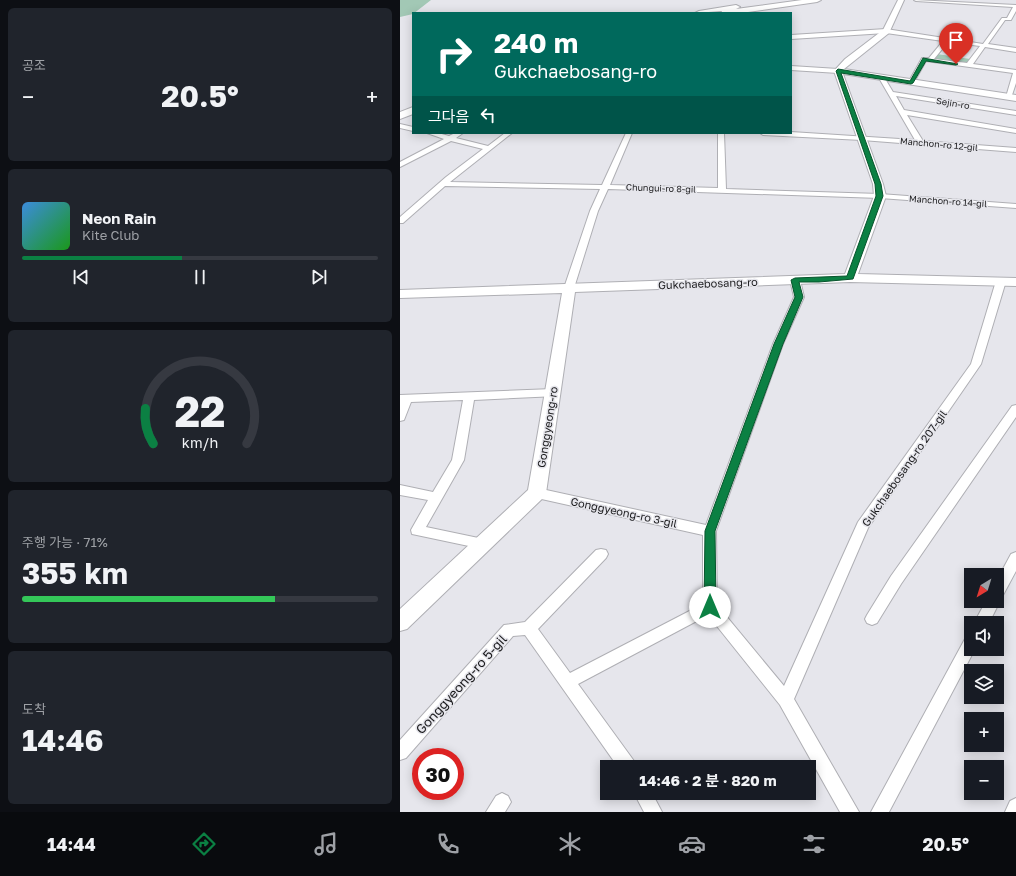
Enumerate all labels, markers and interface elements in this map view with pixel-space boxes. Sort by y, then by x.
pin [939,23,973,64]
text: 240 m [494,26,578,59]
icon: right [428,28,480,80]
icon: arrive [945,29,967,51]
text: 공조 [22,57,46,73]
text: Gukchaebosang-ro [494,60,657,82]
text: 20.5° [161,78,239,114]
text: − [22,83,34,110]
text: + [366,83,378,110]
street label: Sejin-ro [936,95,970,111]
icon: left [477,104,499,126]
text: 그다음 [428,107,469,125]
street label: Manchon-ro 12-gil [900,135,978,153]
street label: Chungui-ro 8-gil [626,181,696,195]
street label: Manchon-ro 14-gil [909,193,988,209]
text: Neon Rain [82,209,156,227]
text: Kite Club [82,227,139,243]
icon: previous [70,266,92,288]
icon: pause [189,266,211,288]
icon: next [308,266,330,288]
street label: Gukchaebosang-ro [658,275,758,291]
street label: Gonggyeong-ro [534,385,560,469]
text: 22 [175,386,225,436]
street label: Gukchaebosang-ro 207-gil [859,407,949,529]
text: km/h [182,434,218,451]
street label: Gonggyeong-ro 3-gil [570,494,679,530]
text: 주행 가능 · 71% [22,534,108,550]
text: 355 km [22,555,128,591]
north arrow [964,568,1004,608]
map controls [964,568,1004,800]
position arrow [689,586,731,628]
button: sound [964,616,1004,656]
street label: Gonggyeong-ro 5-gil [412,631,510,737]
button: layers [964,664,1004,704]
text: 도착 [22,701,46,717]
button: + [964,712,1004,752]
text: 14:46 [22,722,104,758]
speed limit sign: 30 [412,748,464,800]
button: − [964,760,1004,800]
text: 14:46 · 2 분 · 820 m [639,771,777,789]
icon: directions [190,830,218,858]
icon: music [312,830,340,858]
icon: phone [434,830,462,858]
icon: climate [556,830,584,858]
icon: car [678,830,706,858]
icon: filters [800,830,828,858]
text: 14:44 [47,833,96,855]
text: 20.5° [922,833,969,855]

